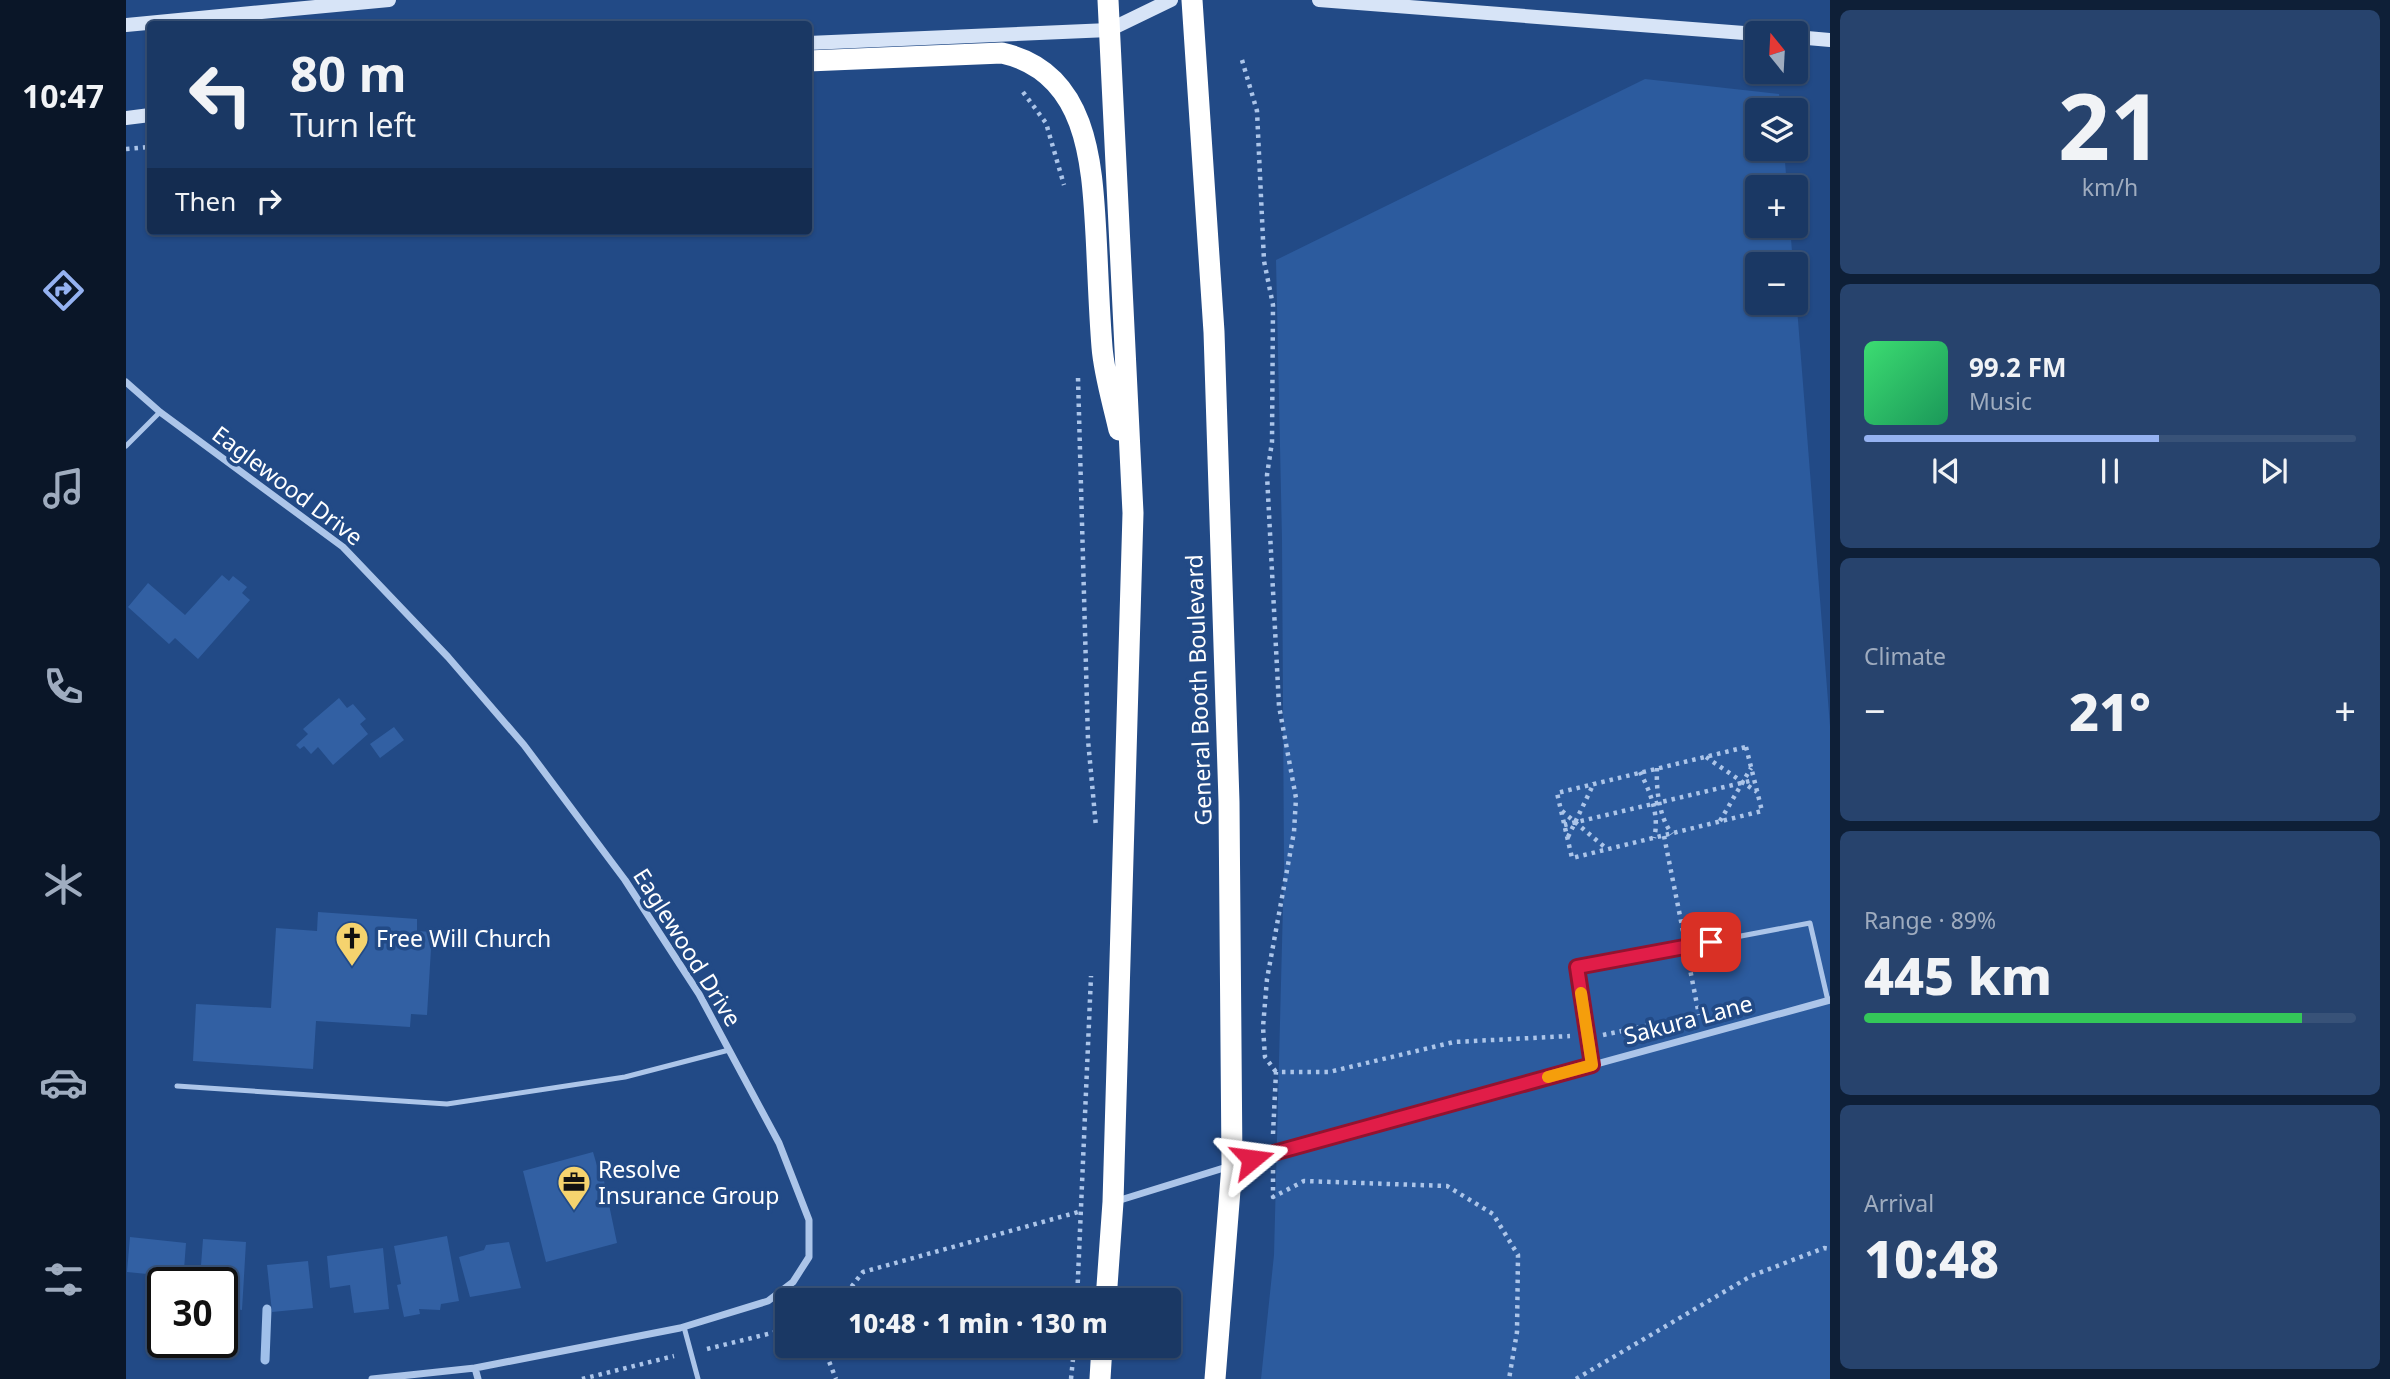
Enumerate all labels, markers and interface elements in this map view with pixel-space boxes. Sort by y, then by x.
north arrow [1745,21,1808,84]
map controls [1745,21,1808,315]
text: 80 m [290,40,407,106]
icon: left [175,49,266,140]
text: 21 [2058,63,2162,187]
text: 10:47 [22,74,104,117]
button: layers [1745,98,1808,161]
text: Turn left [290,103,416,146]
text: km/h [2082,171,2138,203]
button: + [1745,175,1808,238]
icon: right [250,182,288,220]
text: Then [175,183,236,219]
button: − [1745,252,1808,315]
icon: directions [39,266,88,315]
text: 99.2 FM [1969,349,2066,385]
text: Music [1969,385,2032,417]
street label: Eaglewood Drive [206,418,370,552]
icon: previous [1927,452,1965,490]
icon: pause [2091,452,2129,490]
icon: next [2255,452,2293,490]
icon: music [39,464,88,513]
street label: General Booth Boulevard [1177,554,1219,826]
text: Climate [1864,640,1946,672]
icon: phone [39,662,88,711]
text: 21° [2069,675,2151,746]
text: − [1864,684,1886,736]
text: + [2334,684,2356,736]
icon: climate [39,860,88,909]
street label: Eaglewood Drive [626,862,750,1032]
text: Range · 89% [1864,904,1996,936]
pin [1681,912,1741,972]
church icon: Free Will Church [333,919,371,968]
place label: Free Will Church [376,922,551,954]
icon: arrive [1692,923,1730,961]
text: 445 km [1864,939,2052,1010]
street label: Sakura Lane [1620,986,1756,1052]
icon: car [39,1058,88,1107]
position arrow [1215,1122,1289,1196]
place label: Resolve Insurance Group [598,1153,779,1211]
office icon: Resolve Insurance Group [555,1163,593,1212]
text: Arrival [1864,1187,1934,1219]
text: 10:48 [1864,1222,1999,1293]
icon: filters [39,1255,88,1304]
speed limit sign: 30 [147,1267,238,1358]
text: 10:48 · 1 min · 130 m [848,1305,1108,1341]

